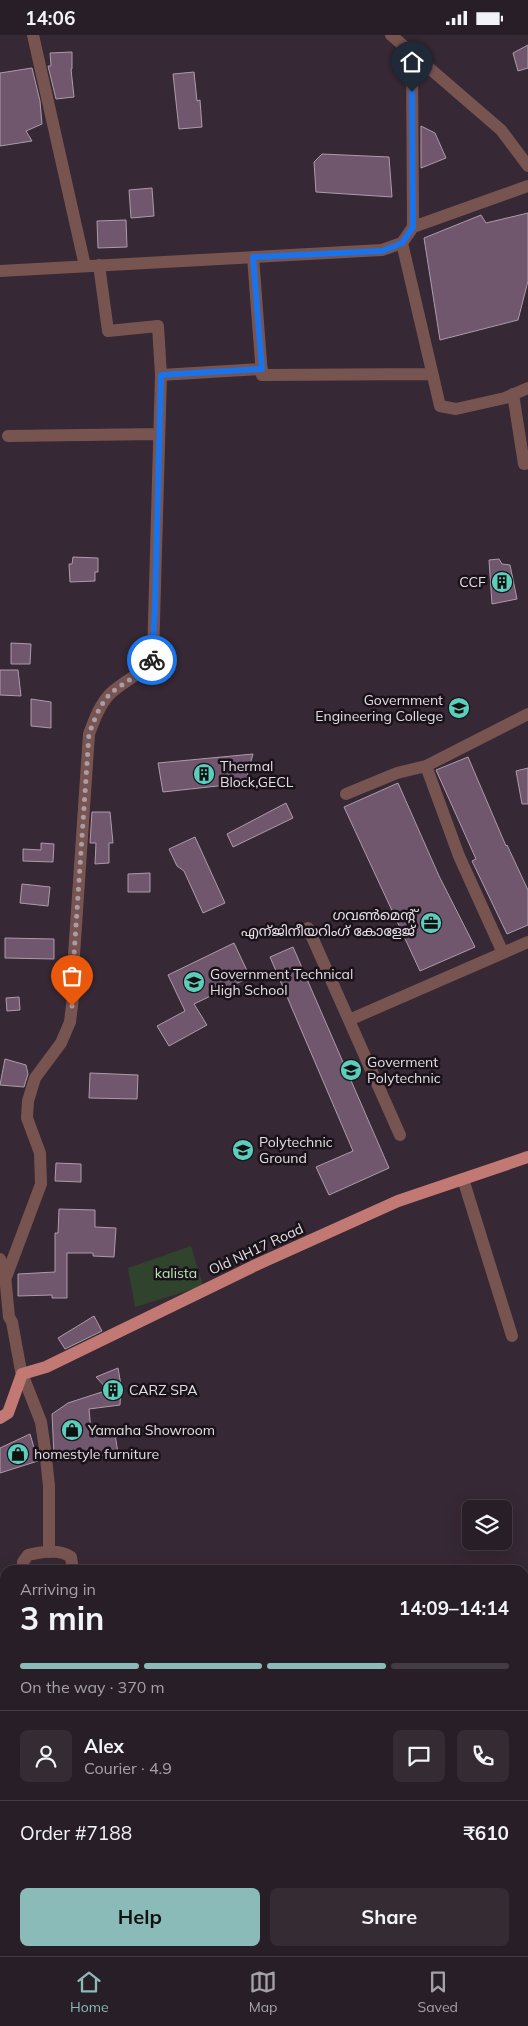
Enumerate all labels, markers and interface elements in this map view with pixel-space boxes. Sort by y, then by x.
text: 14:06 [25,6,75,30]
pin [391,41,433,92]
icon: home [398,48,426,76]
building icon: CCF [490,570,514,594]
place label: CCF [459,573,486,591]
courier [127,635,177,685]
icon: bike [138,646,166,674]
place label: Government Engineering College [315,691,443,725]
school or university icon: Government Engineering College [447,696,471,720]
place label: Thermal Block,GECL [220,757,294,791]
building icon: Thermal Block,GECL [192,762,216,786]
place label: ഗവൺമെന്റ് എന്ജിനീയറിംഗ് കോളേജ് [241,906,419,940]
office icon: ഗവൺമെന്റ് എന്ജിനീയറിംഗ് കോളേജ് [419,911,443,935]
pin [51,955,93,1006]
icon: bag [58,962,86,990]
place label: Government Technical High School [210,965,353,999]
school or university icon: Government Technical High School [182,970,206,994]
place label: Goverment Polytechnic [367,1053,441,1087]
school or university icon: Goverment Polytechnic [339,1058,363,1082]
place label: Polytechnic Ground [259,1133,333,1167]
school or university icon: Polytechnic Ground [231,1138,255,1162]
street label: Old NH17 Road [206,1219,306,1279]
park label: kalista [155,1264,197,1282]
building icon: CARZ SPA [101,1378,125,1402]
place label: CARZ SPA [129,1381,198,1399]
shop icon: Yamaha Showroom [60,1418,84,1442]
place label: Yamaha Showroom [87,1421,215,1439]
shop icon: homestyle furniture [6,1442,30,1466]
place label: homestyle furniture [34,1445,159,1463]
map controls [462,1500,512,1550]
button: layers [462,1500,512,1550]
text: Arriving in [20,1579,96,1599]
text: 14:09–14:14 [399,1596,509,1620]
text: 3 min [20,1598,104,1638]
text: On the way · 370 m [20,1677,165,1697]
button: person [20,1730,72,1782]
button: chat [393,1730,445,1782]
button: phone [457,1730,509,1782]
text: Alex [84,1734,124,1758]
text: Courier · 4.9 [84,1758,172,1778]
text: Order #7188 [20,1821,132,1845]
text: ₹610 [463,1821,509,1845]
button: Help [20,1888,260,1946]
button: Share [270,1888,509,1946]
tab: Home [70,1968,109,2016]
tab: Map [249,1968,278,2016]
tab: Saved [418,1968,458,2016]

